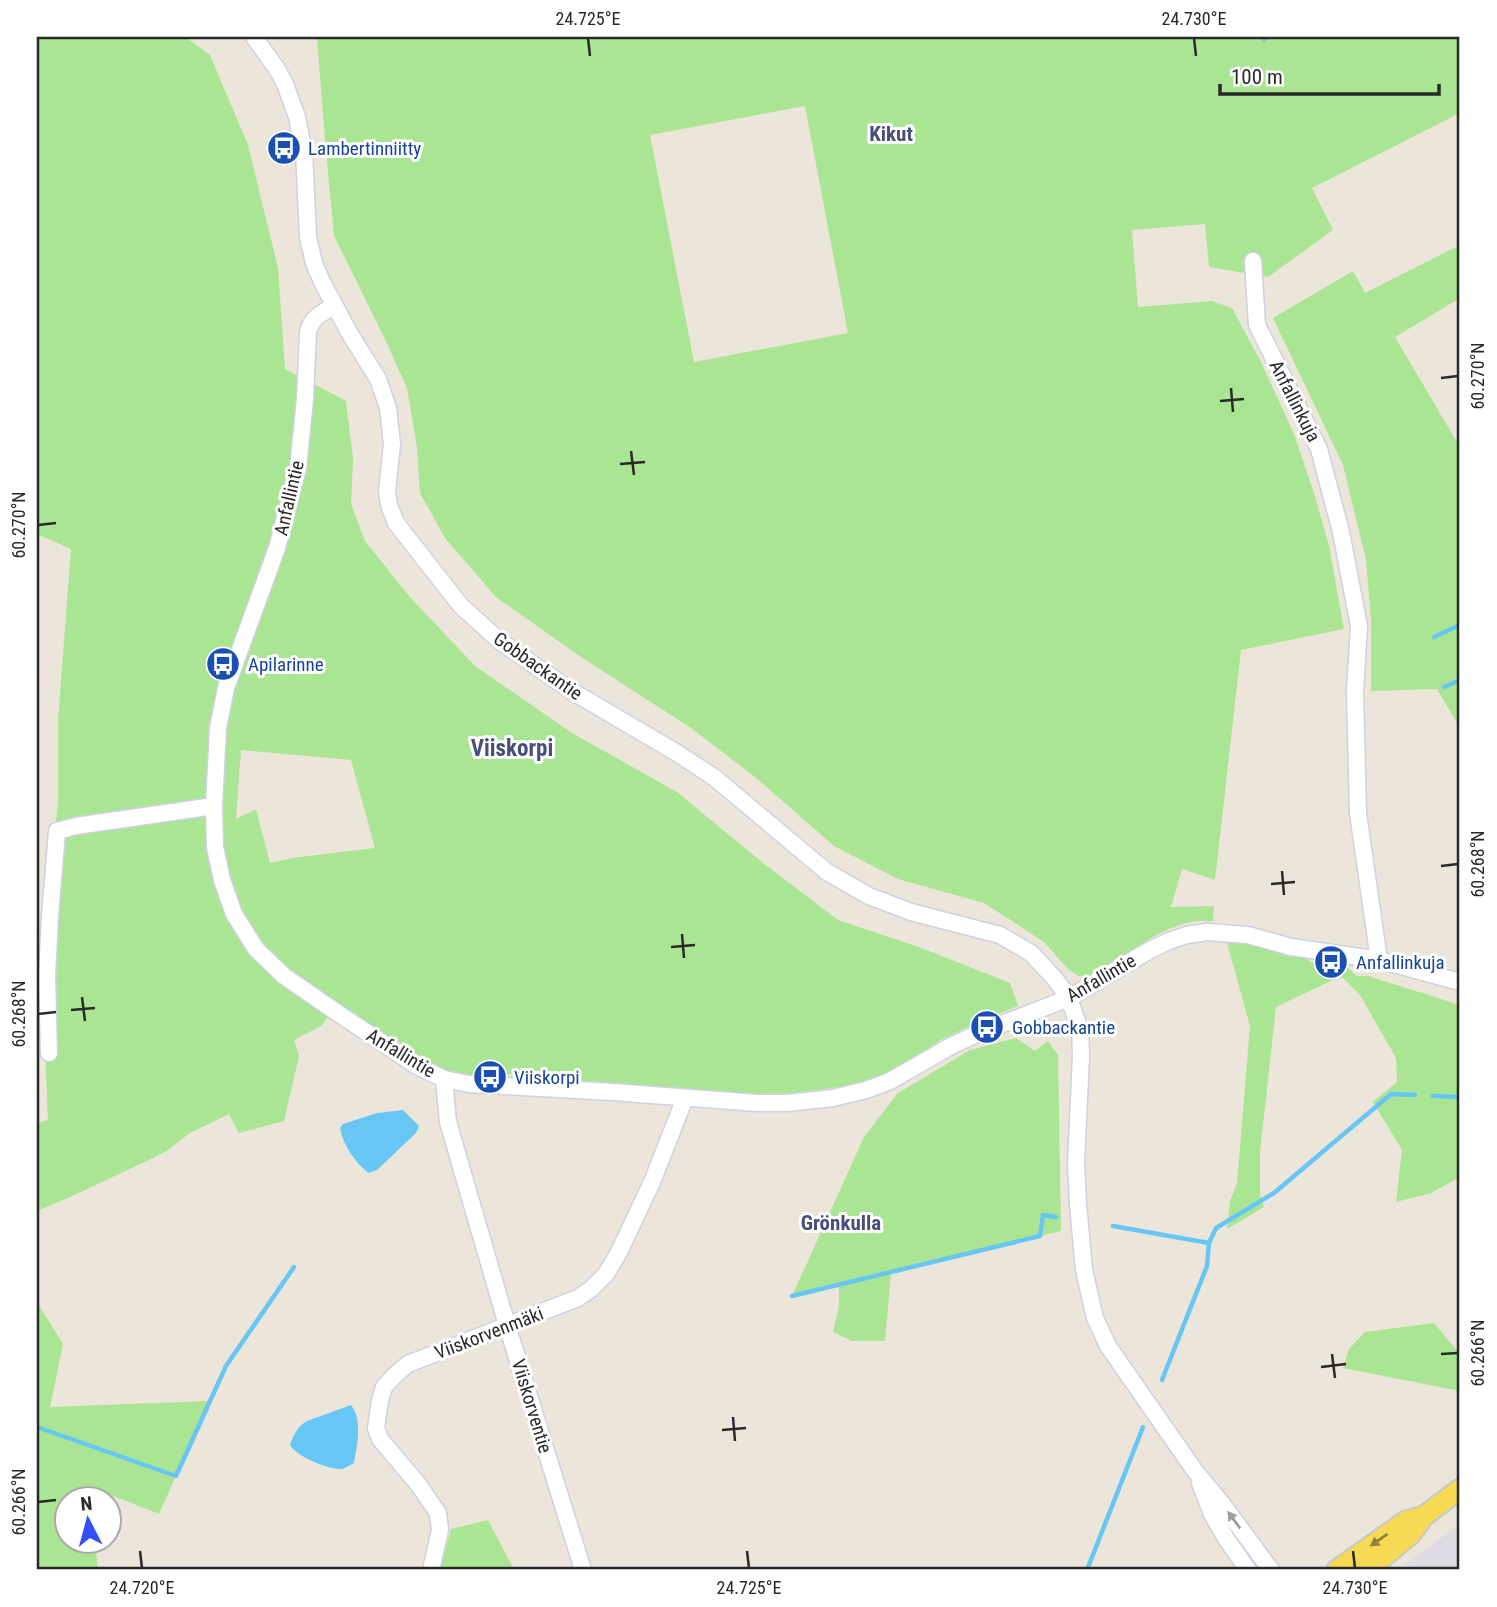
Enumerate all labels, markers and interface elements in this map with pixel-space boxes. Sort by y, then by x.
text: 24.725°E [556,8,620,29]
text: 24.730°E [1162,8,1226,29]
scale bar [1220,52,1439,96]
text: 100 m [1231,65,1283,89]
district label: Kikut [869,122,913,146]
bus stop icon: Lambertinniitty [265,129,303,167]
place label: Lambertinniitty [308,137,421,160]
text: 60.270°N [1467,342,1488,410]
street label: Anfallinkuja [1265,356,1325,446]
street label: Anfallintie [269,458,309,538]
text: 60.270°N [8,491,29,559]
street label: Gobbackantie [489,627,587,705]
bus stop icon: Apilarinne [204,645,242,683]
place label: Apilarinne [248,653,324,676]
district label: Viiskorpi [471,735,553,762]
text: 60.268°N [1467,830,1488,898]
bus stop icon: Anfallinkuja [1312,943,1350,981]
street label: Anfallintie [1062,949,1140,1007]
place label: Anfallinkuja [1356,951,1445,974]
text: 60.268°N [8,980,29,1048]
bus stop icon: Gobbackantie [968,1008,1006,1046]
place label: Gobbackantie [1012,1016,1115,1039]
street label: Anfallintie [362,1023,440,1083]
bus stop icon: Viiskorpi [471,1058,509,1096]
place label: Viiskorpi [514,1066,580,1089]
district label: Grönkulla [801,1211,881,1235]
street label: Viiskorvenmäki [431,1302,547,1364]
text: 60.266°N [1467,1319,1488,1387]
street label: Viiskorventie [507,1356,557,1456]
text: 60.266°N [8,1468,29,1536]
north arrow [52,1484,122,1554]
text: N [79,1492,93,1516]
one-way arrow [1227,1511,1241,1529]
one-way arrow [1370,1533,1388,1547]
text: 24.720°E [110,1577,174,1598]
text: 24.725°E [717,1577,781,1598]
text: 24.730°E [1323,1577,1387,1598]

